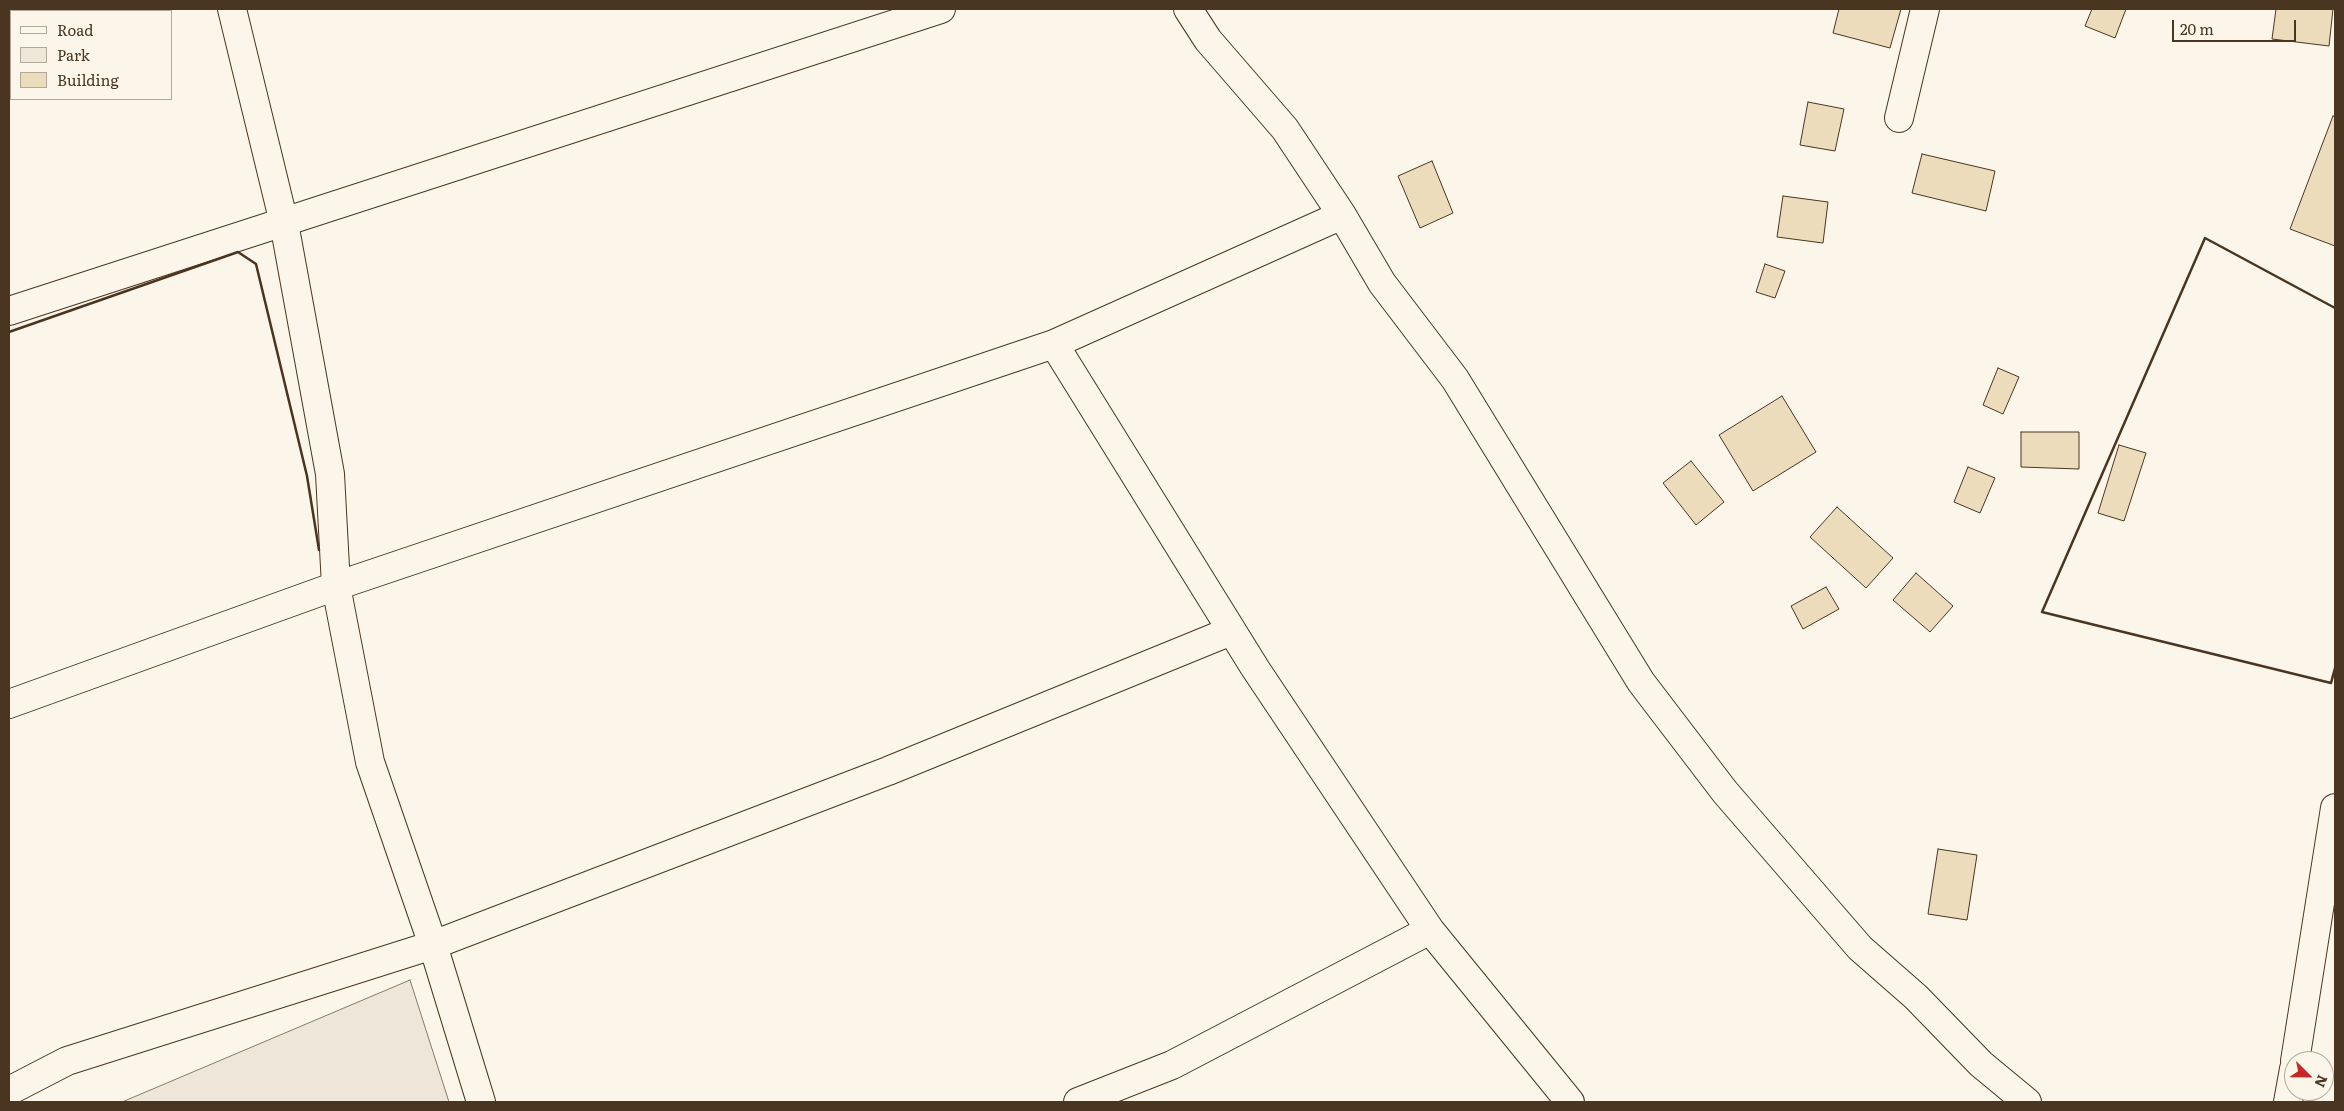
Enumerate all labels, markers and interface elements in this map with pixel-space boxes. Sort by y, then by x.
legend [10,10,172,100]
scale bar [2174,10,2298,42]
text: 20 m [2180,17,2214,40]
text: Road [57,18,93,41]
text: Park [57,43,90,66]
text: Building [57,68,119,91]
north arrow [2284,1051,2334,1101]
text: N [2310,1072,2333,1091]

